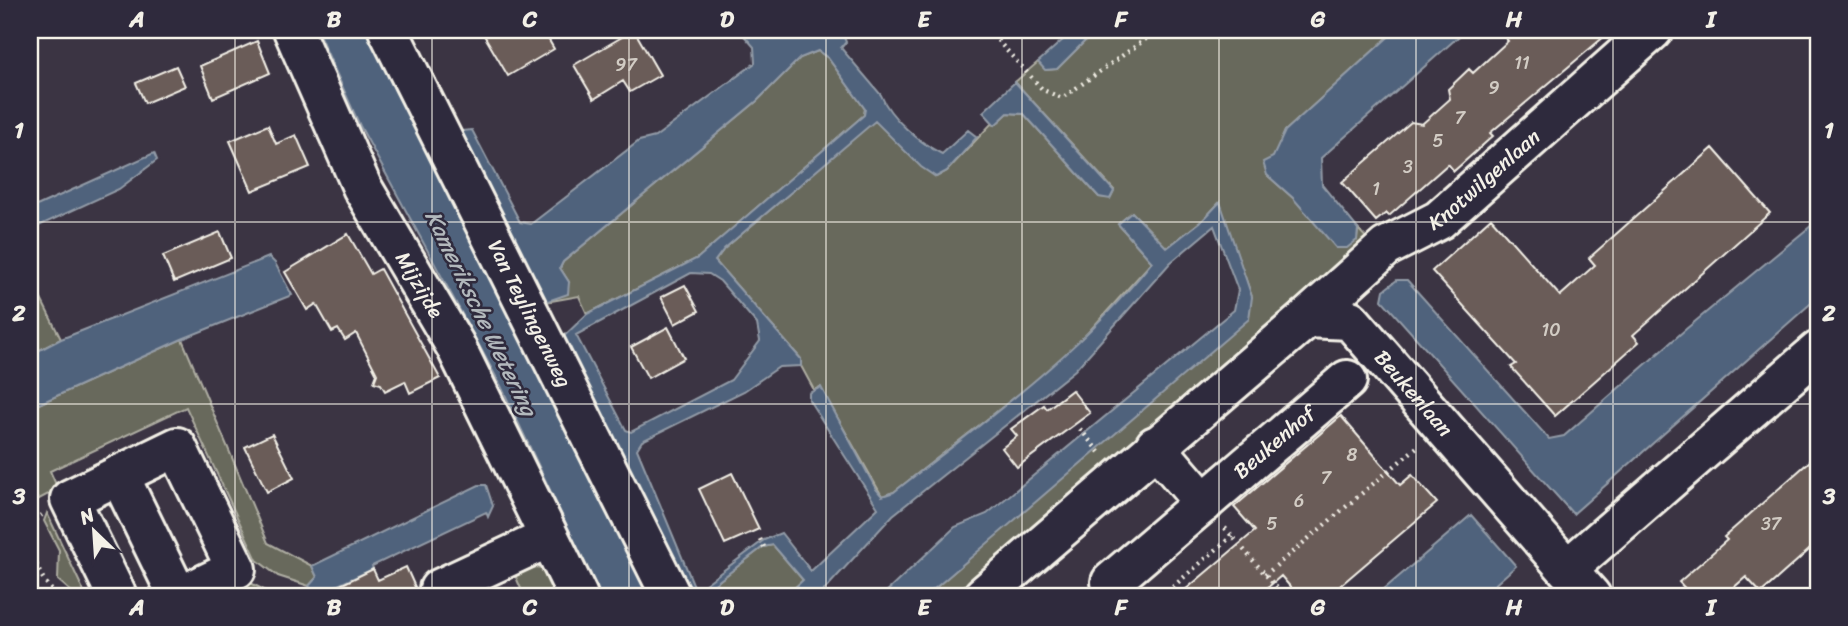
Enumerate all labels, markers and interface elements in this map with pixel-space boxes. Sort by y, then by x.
text: A [128,0,145,40]
text: B [327,0,342,40]
text: C [522,0,538,40]
text: D [720,0,735,40]
text: E [918,0,933,40]
text: F [1114,0,1129,40]
text: G [1310,0,1326,40]
text: H [1505,0,1523,40]
text: I [1705,0,1717,40]
house number: 11 [1514,47,1530,79]
house number: 97 [615,49,638,81]
house number: 9 [1488,72,1500,104]
house number: 7 [1455,102,1467,134]
text: 1 [14,110,24,151]
text: 1 [1824,110,1834,151]
street label: Knotwilgenlaan [1421,119,1549,242]
house number: 5 [1433,125,1444,157]
house number: 3 [1403,151,1413,183]
house number: 1 [1372,173,1380,205]
water label: Kameriksche Wetering [413,203,550,425]
street label: Van Teylingenweg [477,233,583,394]
street label: Mijzijde [385,244,454,326]
text: 2 [11,293,26,334]
text: 2 [1821,293,1836,334]
house number: 10 [1541,314,1561,346]
street label: Beukenlaan [1364,341,1463,446]
street label: Beukenhof [1224,394,1326,489]
house number: 8 [1347,439,1358,471]
house number: 7 [1321,462,1333,494]
text: 3 [12,476,26,517]
text: 3 [1822,476,1836,517]
house number: 6 [1294,485,1304,517]
north arrow [60,496,130,566]
text: N [73,498,101,534]
house number: 5 [1267,508,1278,540]
house number: 37 [1761,508,1783,540]
text: A [128,587,145,626]
text: B [327,587,342,626]
text: C [522,587,538,626]
text: D [720,587,735,626]
text: E [918,587,933,626]
text: F [1114,587,1129,626]
text: G [1310,587,1326,626]
text: H [1505,587,1523,626]
text: I [1705,587,1717,626]

